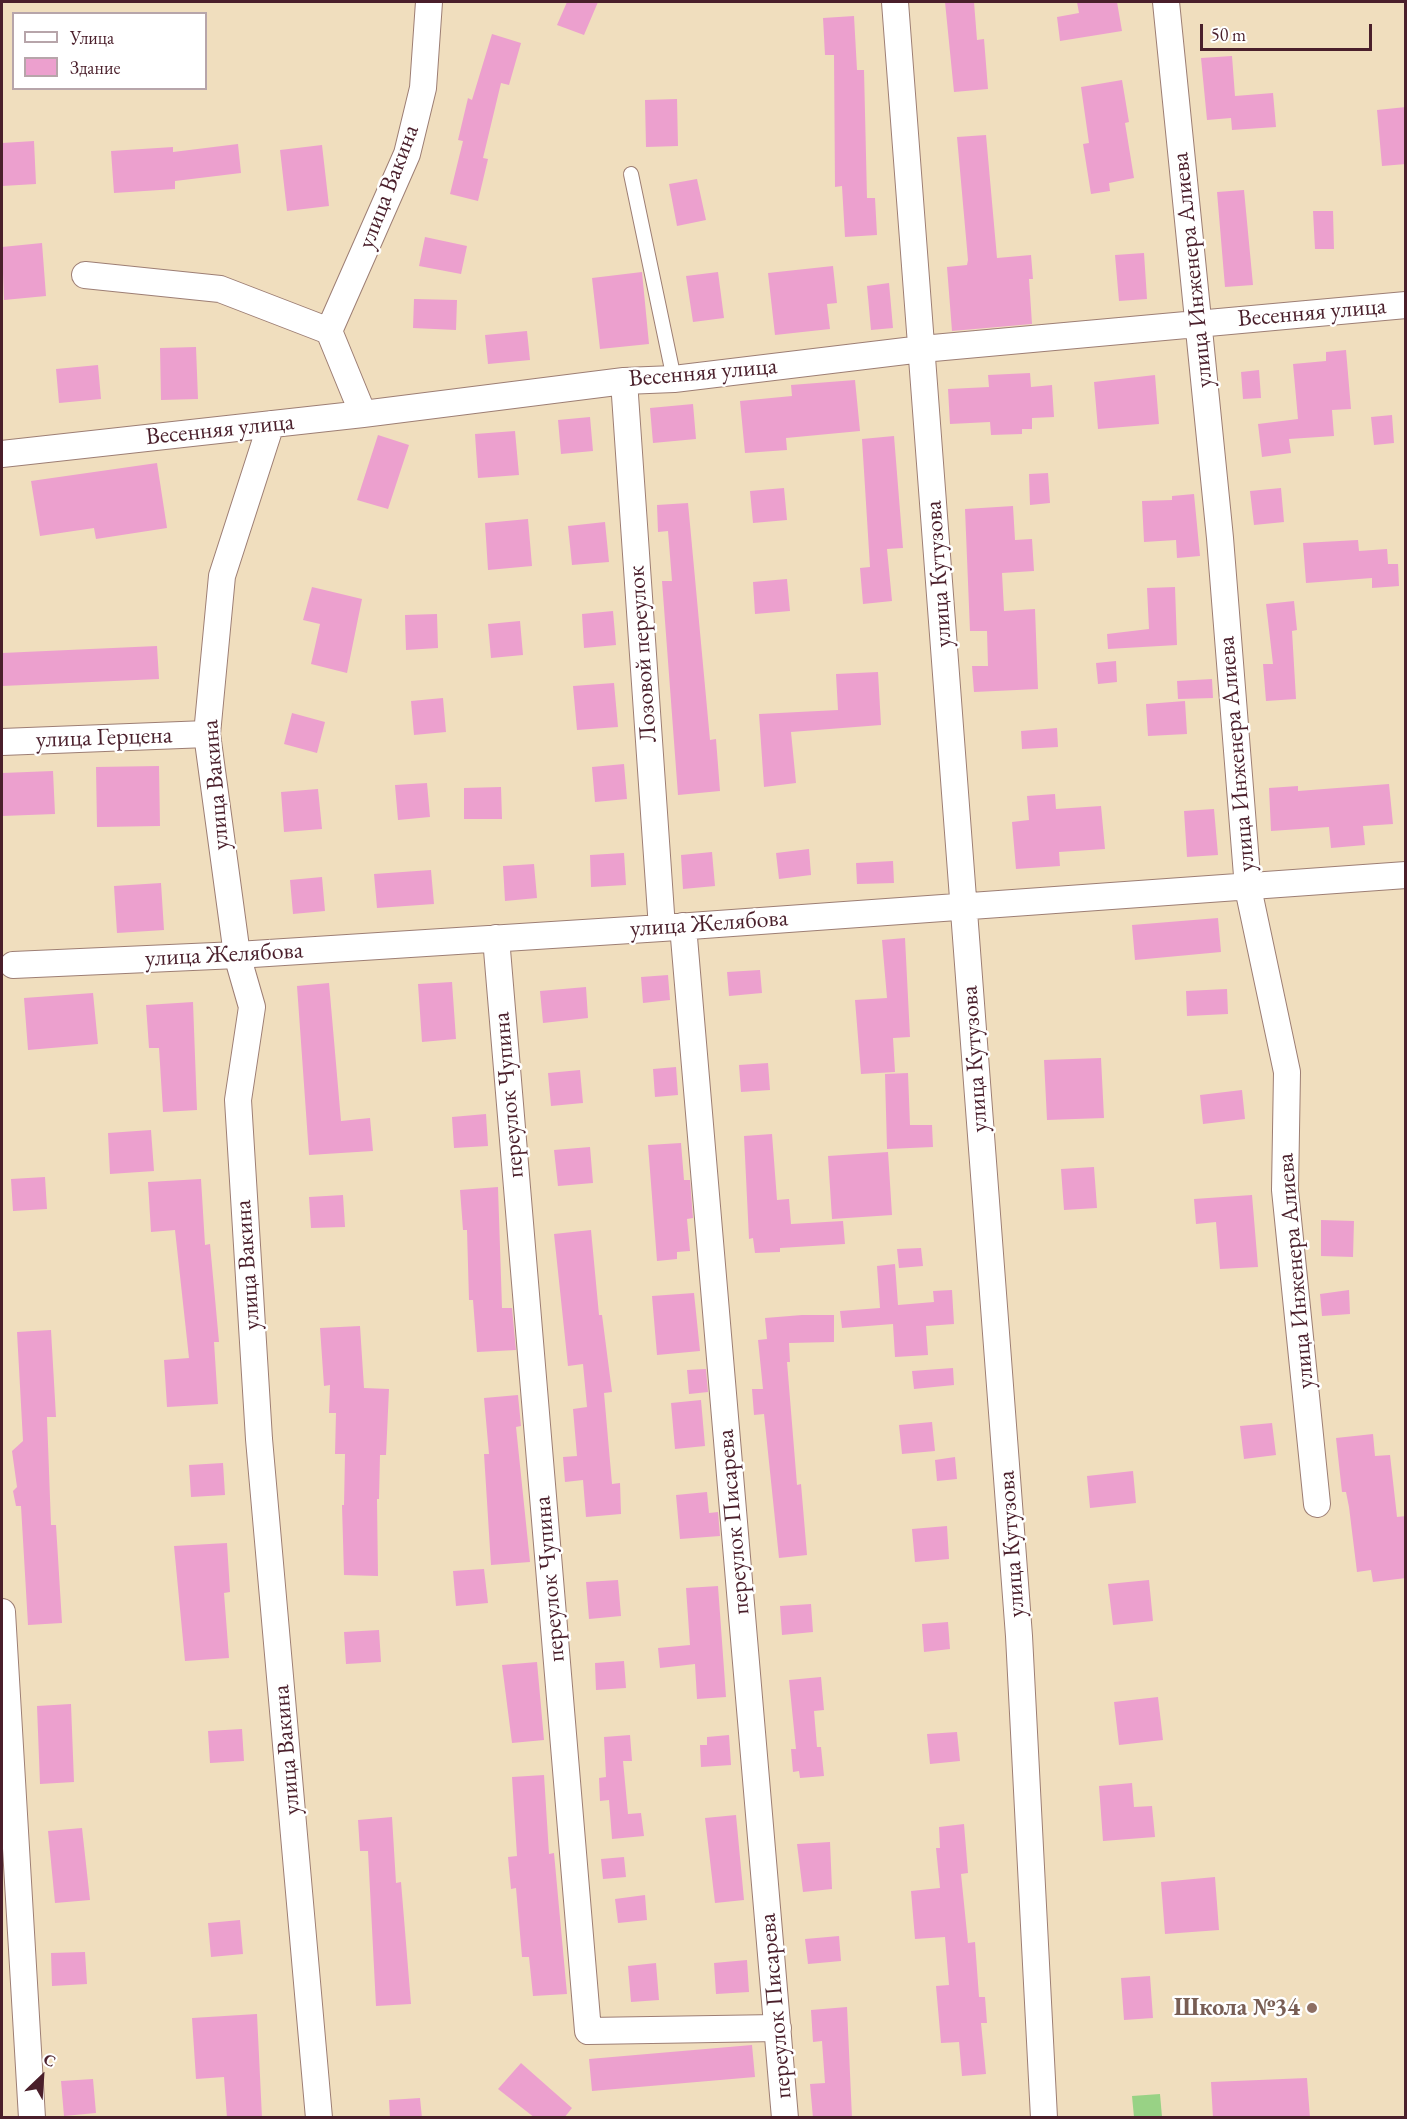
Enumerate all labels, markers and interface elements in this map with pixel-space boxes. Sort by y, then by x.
legend [12,12,207,90]
scale bar [1203,12,1376,50]
text: 50 m [1211,23,1246,46]
text: Улица [70,26,114,49]
text: Здание [70,56,120,79]
street label: улица Вакина [352,121,426,253]
street label: улица Инженера Алиева [1166,151,1220,389]
street label: Весенняя улица [1236,292,1388,334]
street label: Весенняя улица [627,352,779,394]
street label: Весенняя улица [144,408,296,452]
street label: улица Кутузова [920,500,958,648]
street label: Лозовой переулок [622,565,664,743]
street label: улица Инженера Алиева [1212,635,1262,873]
street label: улица Вакина [196,719,236,851]
street label: улица Герцена [35,721,173,755]
street label: улица Желябова [629,904,789,944]
street label: улица Желябова [144,936,304,974]
street label: улица Кутузова [956,985,994,1133]
street label: переулок Чупина [487,1011,531,1179]
street label: улица Инженера Алиева [1271,1152,1321,1390]
street label: улица Вакина [229,1199,267,1331]
street label: переулок Писарева [712,1428,756,1616]
street label: улица Кутузова [993,1470,1031,1618]
street label: переулок Чупина [528,1495,572,1663]
street label: улица Вакина [267,1684,307,1816]
street label: переулок Писарева [754,1912,798,2100]
place label: Школа №34 [1174,1994,1300,2022]
marker: Школа №34 [1305,2001,1319,2015]
north arrow [12,2047,72,2107]
text: С [40,2048,59,2072]

